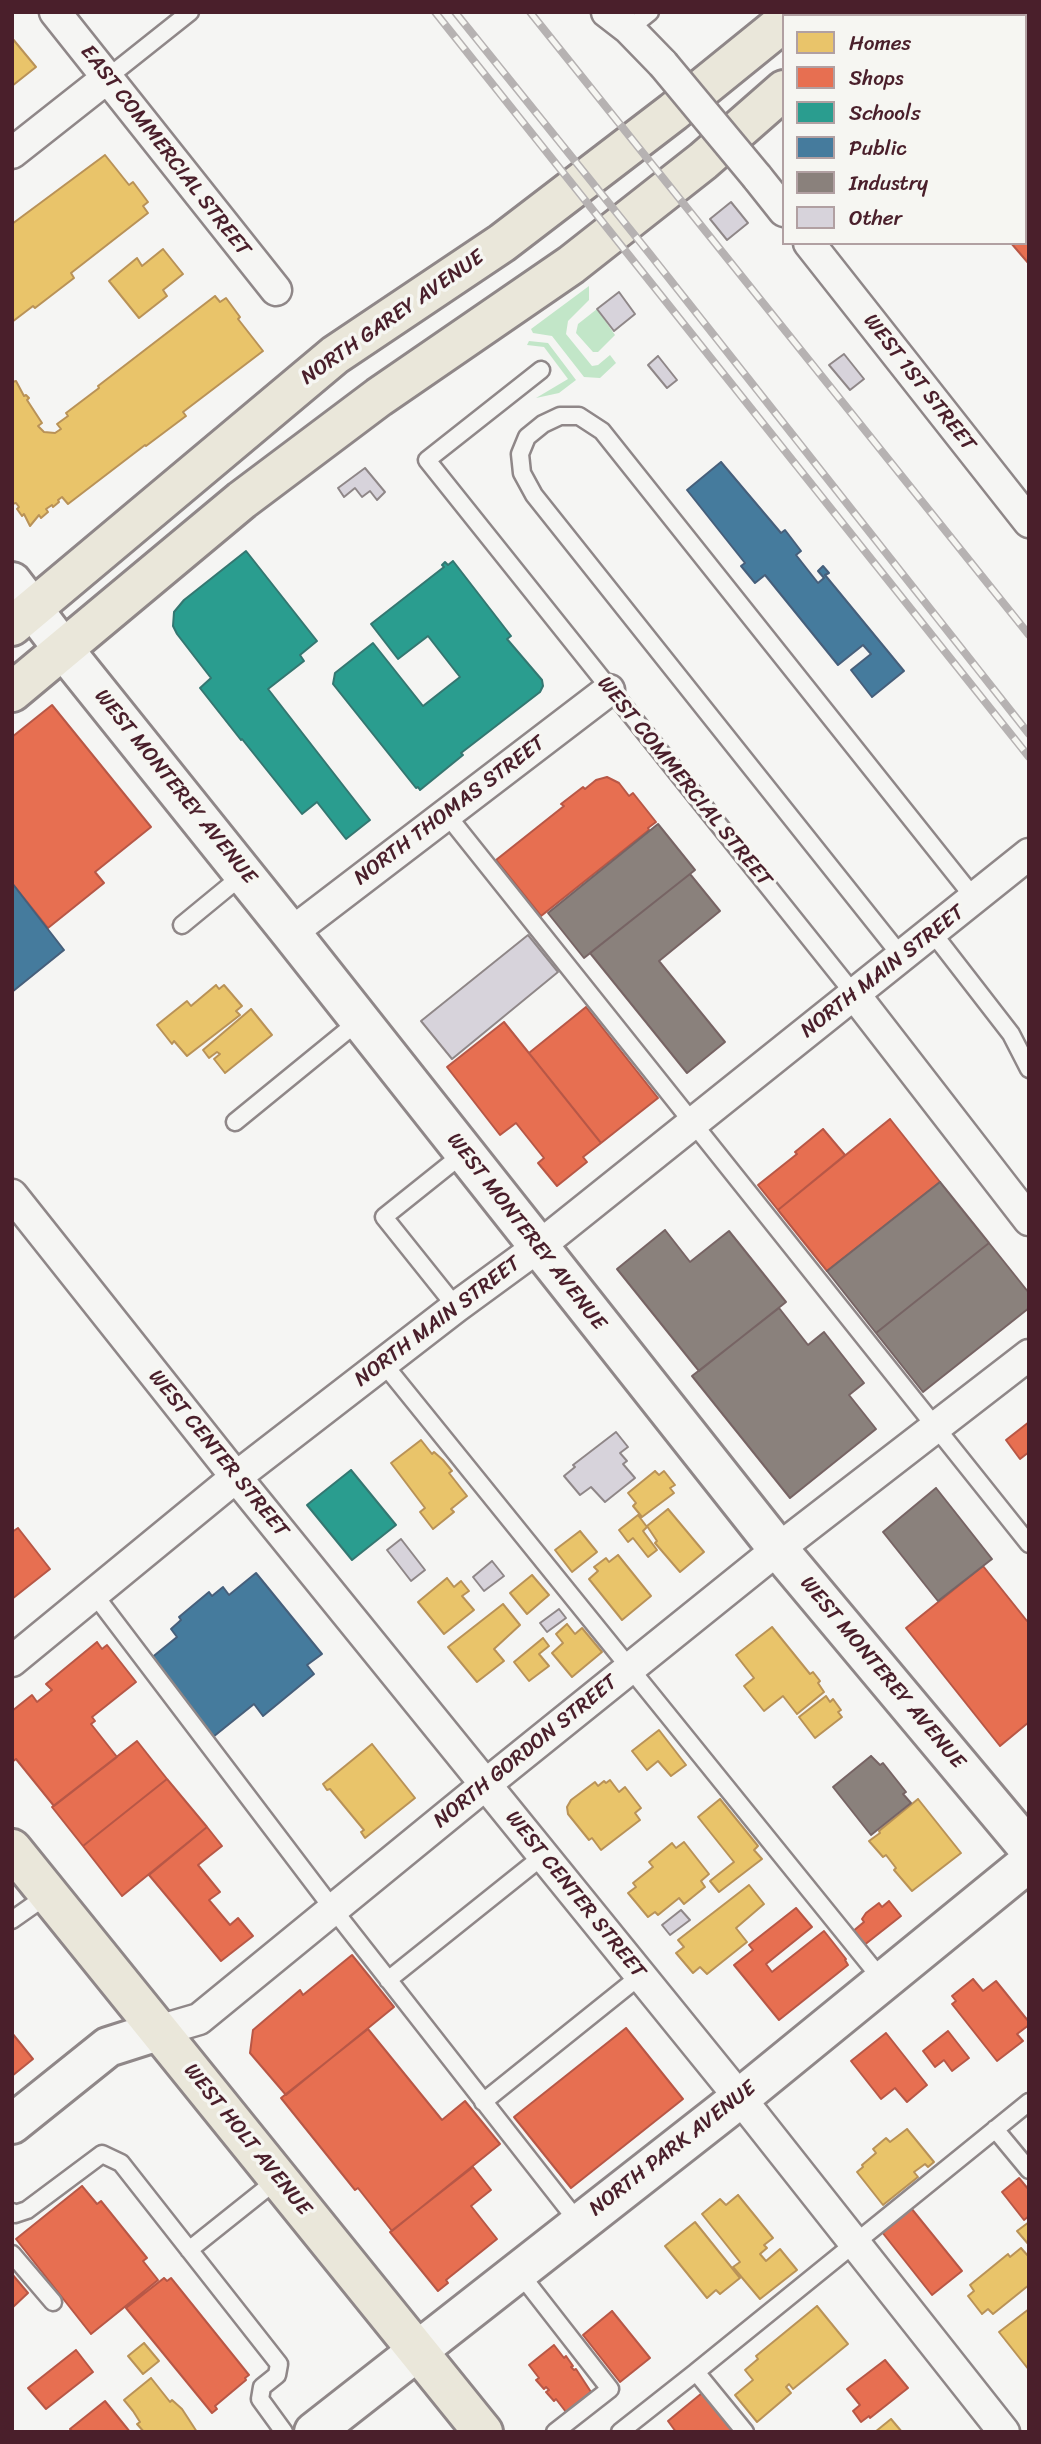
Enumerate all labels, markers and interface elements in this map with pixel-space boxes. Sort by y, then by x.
legend [782,14,1027,245]
text: Homes [849,24,911,62]
street label: EAST COMMERCIAL STREET [75,40,255,262]
text: Shops [849,59,904,97]
text: Schools [849,94,921,132]
text: Public [849,129,907,167]
text: Industry [849,164,928,202]
text: Other [849,199,902,237]
street label: NORTH GAREY AVENUE [297,245,489,391]
street label: WEST 1ST STREET [857,309,981,457]
street label: WEST COMMERCIAL STREET [591,672,777,892]
street label: WEST MONTEREY AVENUE [89,684,261,890]
street label: NORTH THOMAS STREET [349,731,551,891]
street label: NORTH MAIN STREET [796,900,970,1044]
street label: WEST MONTEREY AVENUE [441,1128,611,1336]
street label: NORTH MAIN STREET [350,1251,526,1393]
street label: WEST CENTER STREET [143,1365,293,1543]
street label: WEST MONTEREY AVENUE [794,1572,970,1774]
street label: NORTH GORDON STREET [429,1670,623,1834]
street label: WEST CENTER STREET [500,1806,650,1984]
street label: WEST HOLT AVENUE [178,2059,316,2221]
street label: NORTH PARK AVENUE [585,2076,761,2222]

